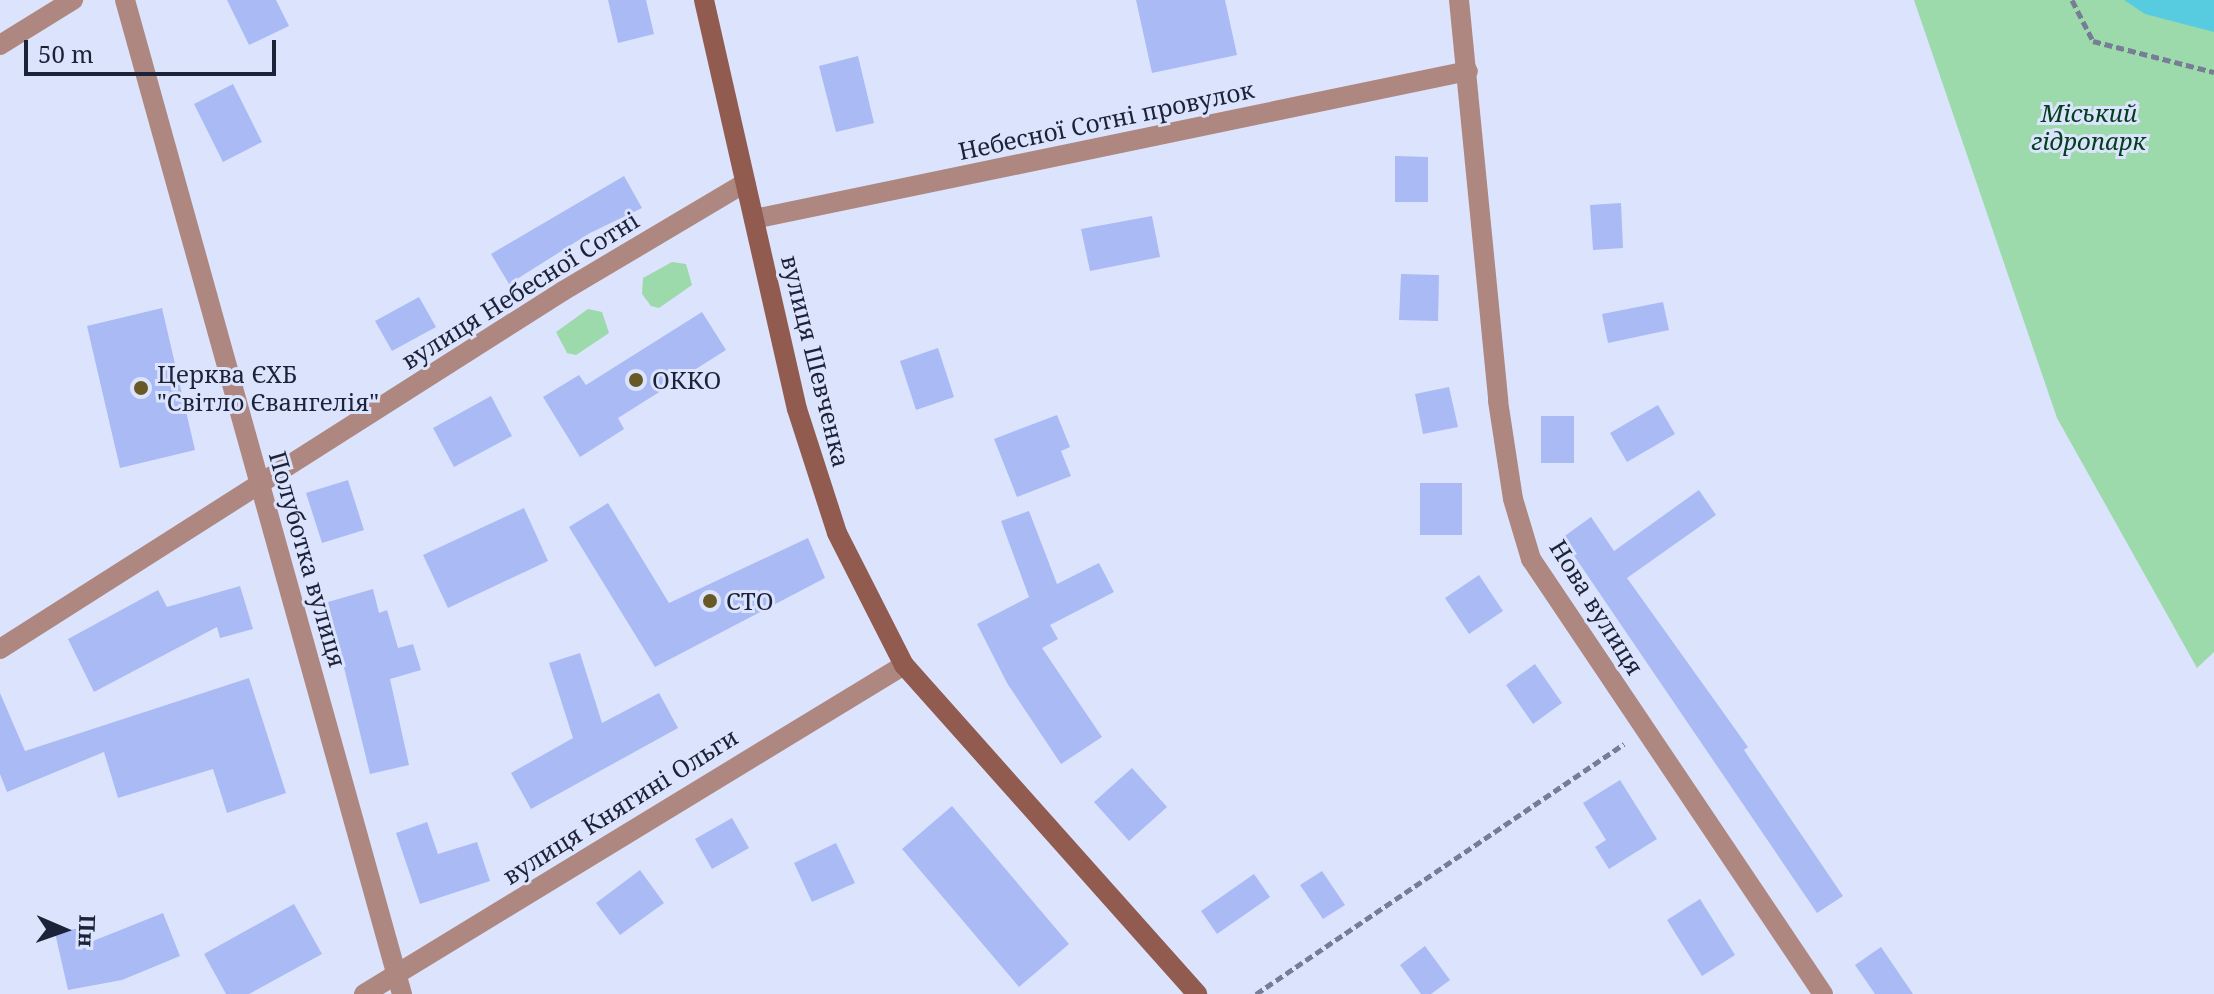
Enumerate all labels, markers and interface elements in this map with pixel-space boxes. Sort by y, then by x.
scale bar [28,24,280,74]
text: 50 m [38,37,94,70]
street label: Небесної Сотні провулок [955,75,1257,165]
park label: Міський гідропарк [2032,99,2146,155]
street label: вулиця Небесної Сотні [396,205,644,375]
street label: вулиця Шевченка [776,252,856,470]
place label: Церква ЄХБ "Світло Євангелія" [157,360,379,416]
place label: ОККО [652,366,721,394]
marker: ОККО [627,371,645,389]
marker: Церква ЄХБ "Світло Євангелія" [132,379,150,397]
street label: Полуботка вулиця [263,448,353,670]
street label: Нова вулиця [1544,534,1650,680]
place label: СТО [726,587,773,615]
marker: СТО [701,592,719,610]
street label: вулиця Княгині Ольги [497,722,743,890]
north arrow [24,890,104,970]
text: Пн [72,914,104,948]

